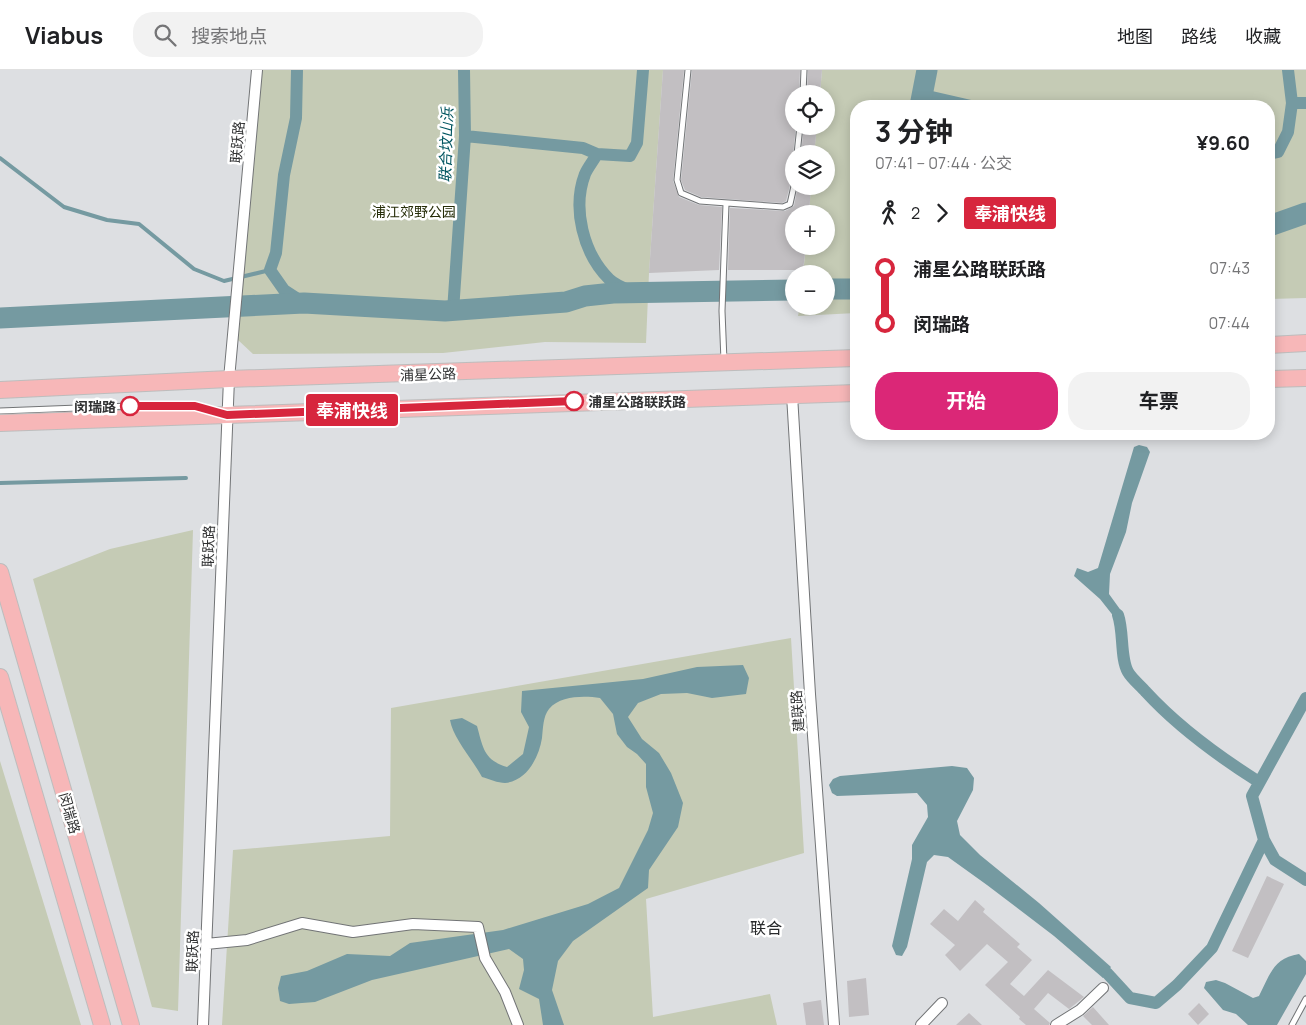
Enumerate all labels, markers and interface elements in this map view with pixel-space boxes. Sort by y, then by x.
search box [133,12,483,57]
text: Viabus [25,18,103,51]
icon: search [151,21,179,49]
text: 搜索地点 [191,23,267,49]
text: 地图 [1117,24,1153,48]
text: 路线 [1181,24,1217,48]
text: 收藏 [1245,24,1281,48]
map controls [785,85,835,315]
button: locate [785,85,835,135]
water label: 联合坟山浜 [434,105,458,183]
text: 3 分钟 [875,112,953,150]
street label: 联跃路 [226,120,248,164]
text: ¥9.60 [1197,130,1250,156]
button: layers [785,145,835,195]
text: 07:41 – 07:44 · 公交 [875,152,1012,174]
icon: walk [875,199,903,227]
icon: forward [928,199,956,227]
text: 奉浦快线 [974,201,1046,225]
park label: 浦江郊野公园 [372,202,456,221]
text: 2 [911,202,920,224]
button: + [785,205,835,255]
text: 浦星公路联跃路 [913,256,1046,282]
text: 07:43 [1209,257,1250,279]
button: − [785,265,835,315]
text: 闵瑞路 [913,311,970,337]
text: 07:44 [1208,312,1250,334]
street label: 浦星公路 [400,364,456,384]
button: 开始 [875,372,1058,430]
button: 车票 [1068,372,1250,430]
marker: 浦星公路联跃路 [564,391,584,411]
place label: 浦星公路联跃路 [588,392,686,411]
line badge: 奉浦快线 [317,394,387,426]
marker: 闵瑞路 [120,396,140,416]
place label: 闵瑞路 [74,397,116,416]
text: 奉浦快线 [316,398,388,422]
street label: 联跃路 [198,525,218,567]
street label: 建联路 [786,689,808,733]
street label: 闵瑞路 [55,790,85,836]
district label: 联合 [750,917,782,939]
street label: 联跃路 [182,930,202,972]

